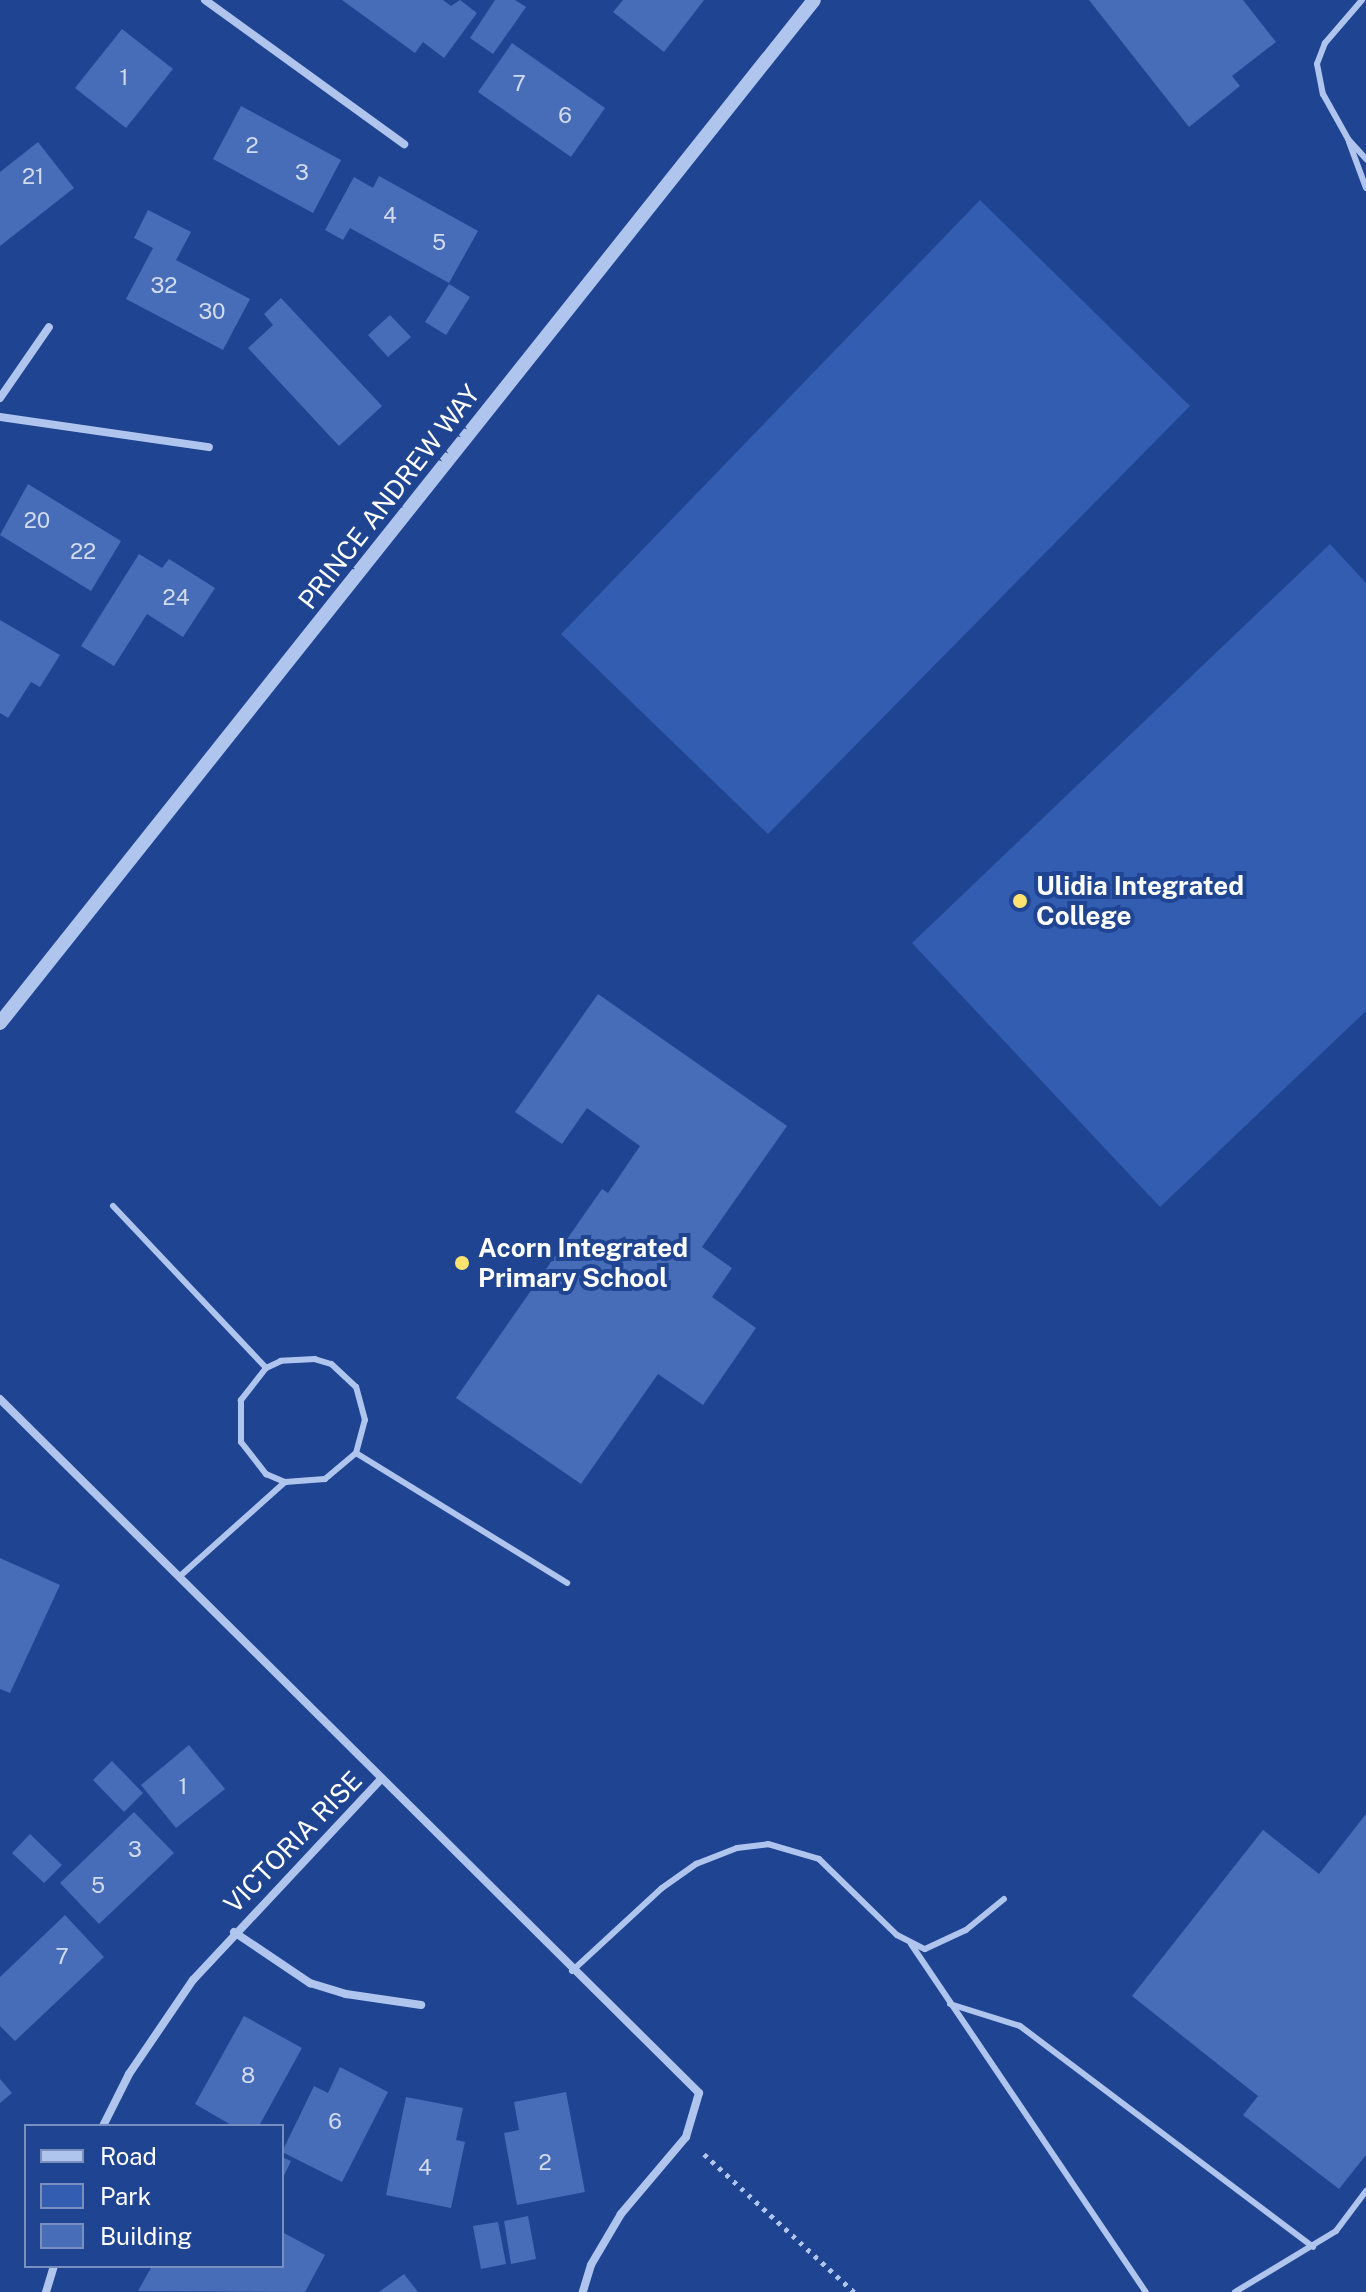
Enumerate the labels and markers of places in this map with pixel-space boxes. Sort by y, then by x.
place label: Ulidia Integrated College [1036,870,1244,932]
marker: Ulidia Integrated College [1011,892,1029,910]
place label: Acorn Integrated Primary School [478,1232,688,1294]
marker: Acorn Integrated Primary School [453,1254,471,1272]

